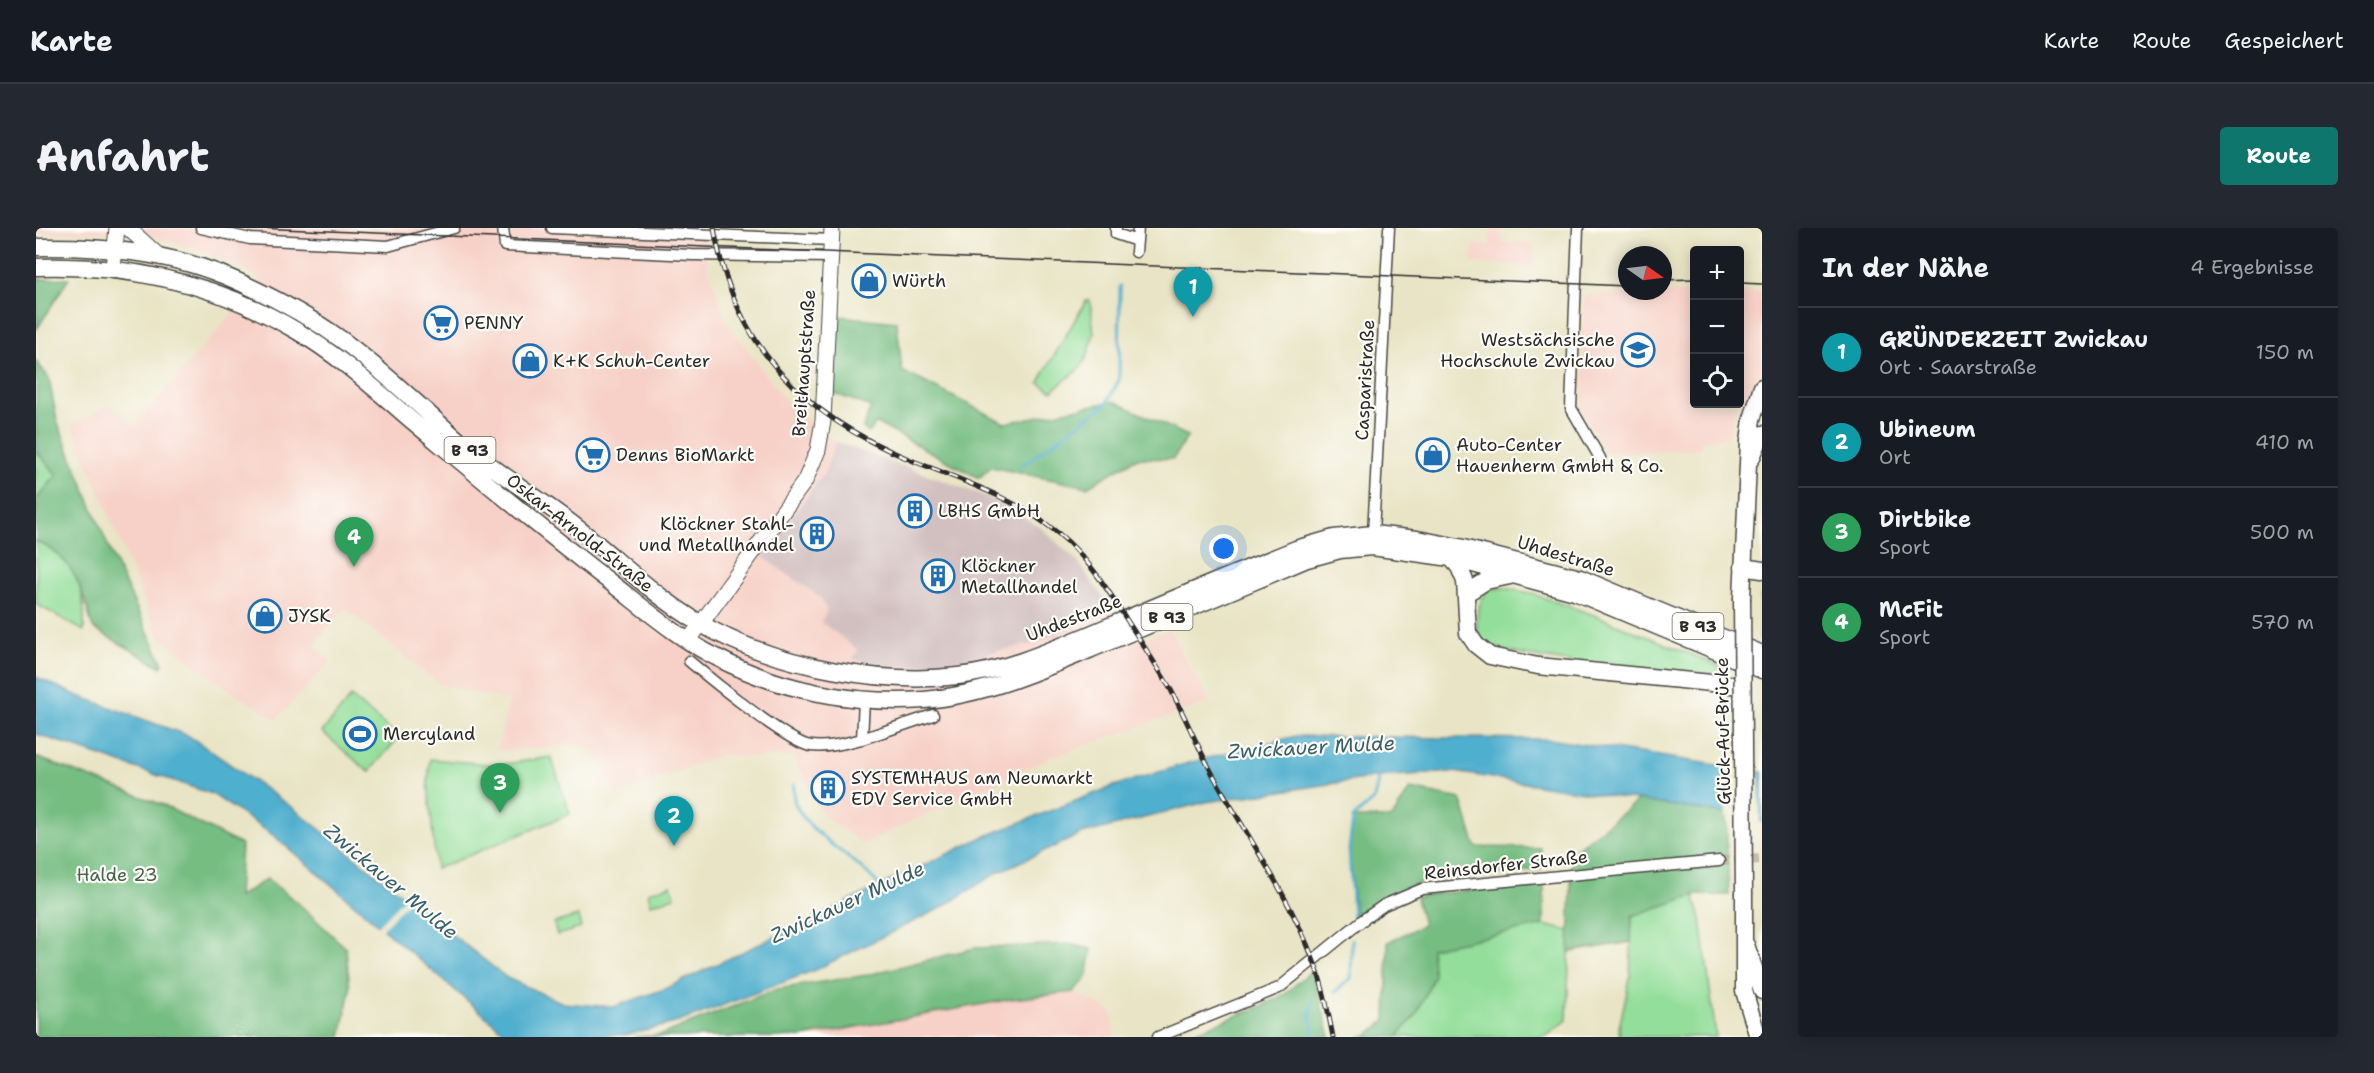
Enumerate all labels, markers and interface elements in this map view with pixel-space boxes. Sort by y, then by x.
text: Karte [30,22,113,60]
text: Karte [2044,27,2099,55]
text: Route [2132,27,2191,55]
text: Gespeichert [2224,27,2344,55]
button: Route [2220,127,2338,185]
text: Anfahrt [36,128,209,184]
north arrow [1618,246,1672,300]
map controls [1690,246,1744,408]
button: + [1690,246,1744,300]
text: In der Nähe [1822,250,1989,285]
text: 4 Ergebnisse [2190,254,2314,280]
shop icon: Würth [851,263,887,299]
pin: 1 [1174,268,1212,317]
place label: Würth [892,269,946,293]
street label: Breithauptstraße [787,289,821,437]
button: − [1690,300,1744,354]
supermarket icon: PENNY [423,305,459,341]
place label: PENNY [464,311,524,335]
street label: Casparistraße [1350,319,1380,441]
text: GRÜNDERZEIT Zwickau [1879,325,2148,354]
place label: Westsächsische Hochschule Zwickau [1440,328,1615,373]
school or university icon: Westsächsische Hochschule Zwickau [1620,332,1656,368]
text: 1 [1837,339,1846,365]
text: 150 m [2256,339,2314,365]
shop icon: K+K Schuh-Center [512,343,548,379]
place label: K+K Schuh-Center [553,349,710,373]
button: locate [1690,354,1744,408]
text: Ort · Saarstraße [1879,354,2037,380]
text: Ubineum [1879,415,1976,444]
text: 2 [1835,429,1849,455]
text: 410 m [2255,429,2314,455]
place label: Auto-Center Hauenherm GmbH & Co. [1456,433,1663,478]
road number: B 93 [444,437,496,463]
supermarket icon: Denns BioMarkt [575,437,611,473]
shop icon: Auto-Center Hauenherm GmbH & Co. [1415,437,1451,473]
place label: Denns BioMarkt [616,443,755,467]
text: Ort [1879,444,1911,470]
street label: Oskar-Arnold-Straße [502,468,658,598]
building icon: LBHS GmbH [897,493,933,529]
place label: LBHS GmbH [938,499,1040,523]
text: Dirtbike [1879,505,1971,534]
place label: Klöckner Stahl- und Metallhandel [639,512,795,557]
building icon: Klöckner Stahl- und Metallhandel [799,516,835,552]
pin: 4 [334,518,374,567]
text: 3 [1835,519,1849,545]
text: 500 m [2250,519,2314,545]
street label: Uhdestraße [1514,530,1618,582]
your location [1209,534,1238,563]
text: Sport [1879,534,1930,560]
place label: Klöckner Metallhandel [961,554,1078,599]
building icon: Klöckner Metallhandel [920,558,956,594]
street label: Uhdestraße [1023,589,1125,647]
text: McFit [1879,595,1943,624]
shop icon: JYSK [247,598,283,634]
place label: JYSK [288,604,331,628]
road number: B 93 [1142,604,1192,630]
text: 4 [1835,609,1849,635]
text: 570 m [2251,609,2314,635]
road number: B 93 [1672,613,1724,639]
text: Sport [1879,624,1930,650]
street label: Glück-Auf-Brücke [1710,657,1736,805]
sports icon: Mercyland [342,716,378,752]
place label: Mercyland [383,722,475,746]
water label: Zwickauer Mulde [1226,730,1396,764]
pin: 3 [480,764,520,813]
place label: SYSTEMHAUS am Neumarkt EDV Service GmbH [851,766,1093,811]
building icon: SYSTEMHAUS am Neumarkt EDV Service GmbH [810,770,846,806]
pin: 2 [654,796,694,846]
water label: Zwickauer Mulde [318,817,464,945]
street label: Reinsdorfer Straße [1423,844,1589,886]
water label: Zwickauer Mulde [765,855,929,949]
park label: Halde 23 [76,863,158,887]

